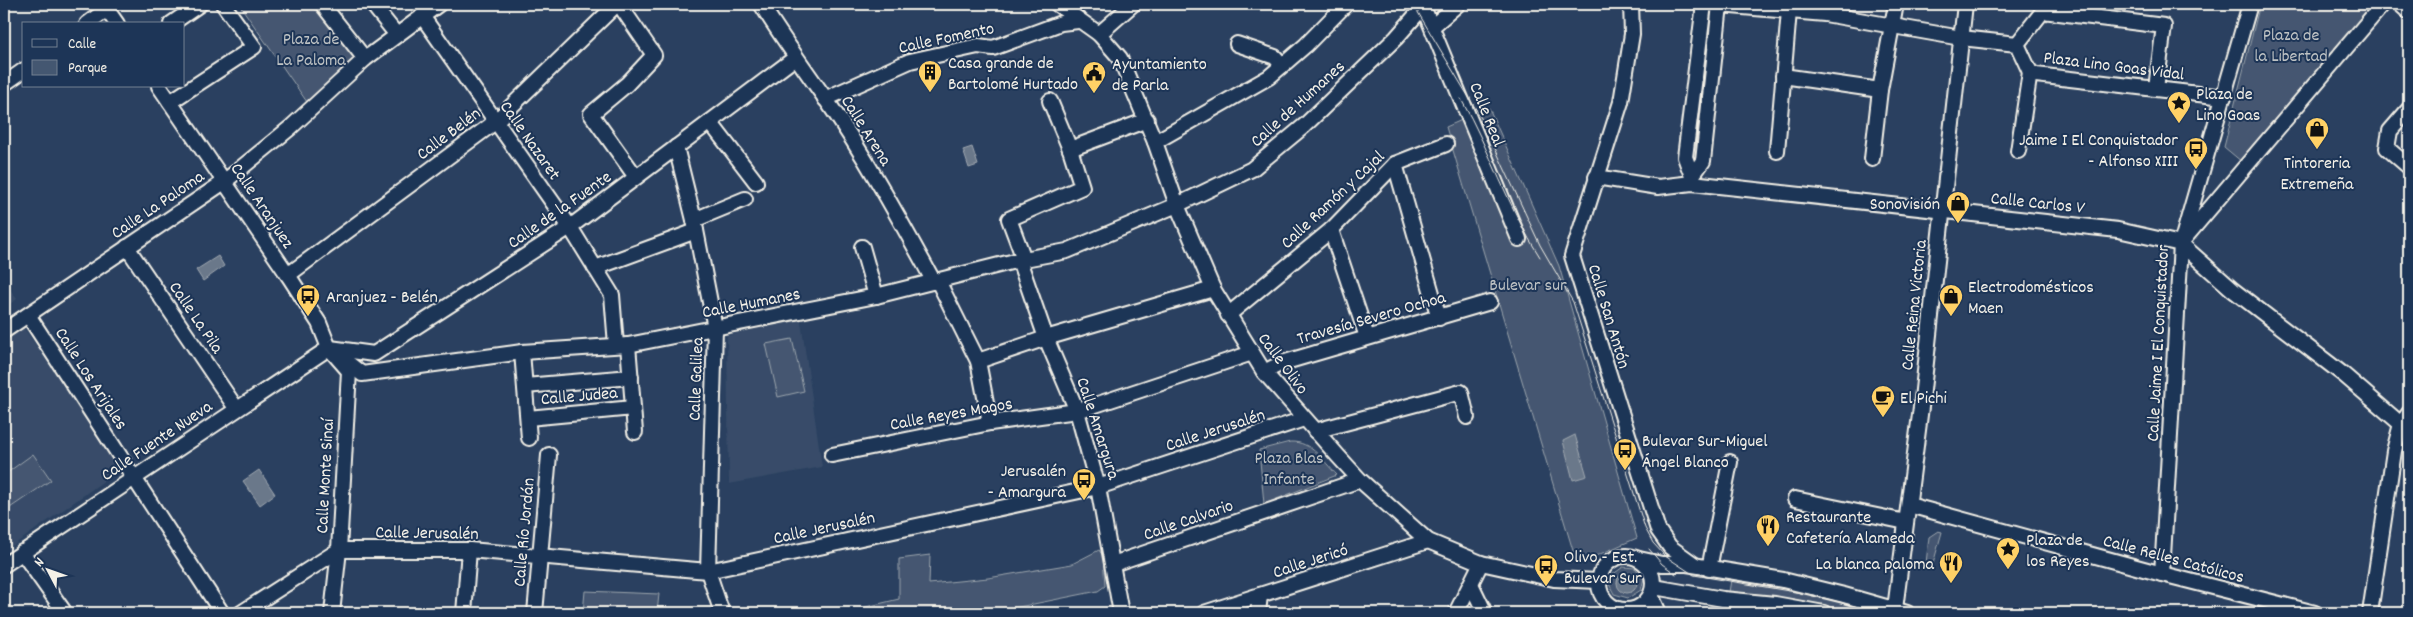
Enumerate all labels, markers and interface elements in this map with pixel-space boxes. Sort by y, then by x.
street label: Calle Fomento [896,17,997,62]
legend [22,22,185,88]
park label: Plaza de la Libertad [2254,24,2328,70]
park label: Plaza de La Paloma [276,28,346,74]
text: Calle [68,34,97,56]
street label: Plaza Lino Goas Vidal [2042,46,2186,89]
place label: Casa grande de Bartolomé Hurtado [948,52,1078,98]
place label: Ayuntamiento de Parla [1112,53,1207,99]
street label: Calle de Humanes [1246,55,1352,154]
text: Parque [68,58,108,80]
building icon: Casa grande de Bartolomé Hurtado [917,59,943,93]
public building icon: Ayuntamiento de Parla [1081,60,1107,94]
street label: Calle Real [1461,79,1510,152]
place label: Plaza de Lino Goas [2196,83,2260,129]
place icon: Plaza de Lino Goas [2166,90,2192,124]
street label: Calle Arena [833,91,897,172]
street label: Calle Nazaret [492,97,566,186]
street label: Calle Belén [412,103,487,167]
shop icon: Tintoreria Extremeña [2304,116,2330,150]
place label: Jaime I El Conquistador - Alfonso XIII [2019,129,2178,175]
bus stop icon: Jaime I El Conquistador - Alfonso XIII [2183,136,2209,170]
street label: Calle Ramón y Cajal [1276,145,1392,256]
place label: Tintoreria Extremeña [2280,152,2354,198]
street label: Calle Aranjuez [223,159,299,254]
street label: Calle La Paloma [107,165,210,247]
street label: Calle de la Fuente [503,166,618,256]
street label: Calle Carlos V [1989,187,2086,222]
shop icon: Sonovisión [1945,190,1971,224]
place label: Sonovisión [1870,193,1940,218]
street label: Calle Reina Victoria [1896,238,1935,372]
street label: Calle Jaime I El Conquistador [2142,244,2177,442]
street label: Calle San Antón [1580,261,1635,372]
park label: Bulevar sur [1489,274,1567,299]
place label: Electrodomésticos Maen [1968,276,2094,322]
street label: Calle La Pila [162,277,229,360]
bus stop icon: Aranjuez - Belén [295,283,321,317]
street label: Calle Humanes [700,283,803,326]
shop icon: Electrodomésticos Maen [1938,283,1964,317]
place label: Aranjuez - Belén [326,286,438,311]
street label: Travesía Severo Ochoa [1294,286,1449,353]
street label: Calle Los Arijales [47,323,132,436]
street label: Calle Olivo [1251,328,1313,401]
street label: Calle Galilea [684,336,711,421]
street label: Calle Amargura [1068,374,1125,484]
street label: Calle Judea [540,382,619,413]
cafe icon: El Pichi [1870,384,1896,418]
place label: El Pichi [1900,387,1947,412]
street label: Calle Reyes Magos [888,392,1015,439]
street label: Calle Fuente Nueva [97,395,218,489]
street label: Calle Jerusalén [1163,404,1269,459]
street label: Calle Monte Sinaí [311,416,342,534]
place label: Bulevar Sur-Miguel Ángel Blanco [1642,430,1768,476]
bus stop icon: Bulevar Sur-Miguel Ángel Blanco [1612,437,1638,471]
park label: Plaza Blas Infante [1254,447,1324,493]
place label: Jerusalén - Amargura [988,460,1067,506]
bus stop icon: Jerusalén - Amargura [1071,467,1097,501]
street label: Calle Río Jordán [508,477,543,588]
street label: Calle Calvario [1141,494,1237,548]
street label: Calle Jerusalén [771,506,878,552]
place label: Restaurante Cafetería Alameda [1786,506,1915,552]
restaurant icon: Restaurante Cafetería Alameda [1755,513,1781,547]
street label: Calle Jerusalén [375,521,479,548]
place label: Plaza de los Reyes [2026,529,2089,575]
street label: Calle Relles Católicos [2100,530,2247,591]
place icon: Plaza de los Reyes [1995,536,2021,570]
street label: Calle Jericó [1270,538,1352,586]
north arrow [22,544,72,594]
place label: Olivo - Est. Bulevar Sur [1564,546,1642,592]
restaurant icon: La blanca paloma [1938,550,1964,584]
bus stop icon: Olivo - Est. Bulevar Sur [1533,553,1559,587]
place label: La blanca paloma [1816,553,1935,578]
text: N [30,554,50,572]

